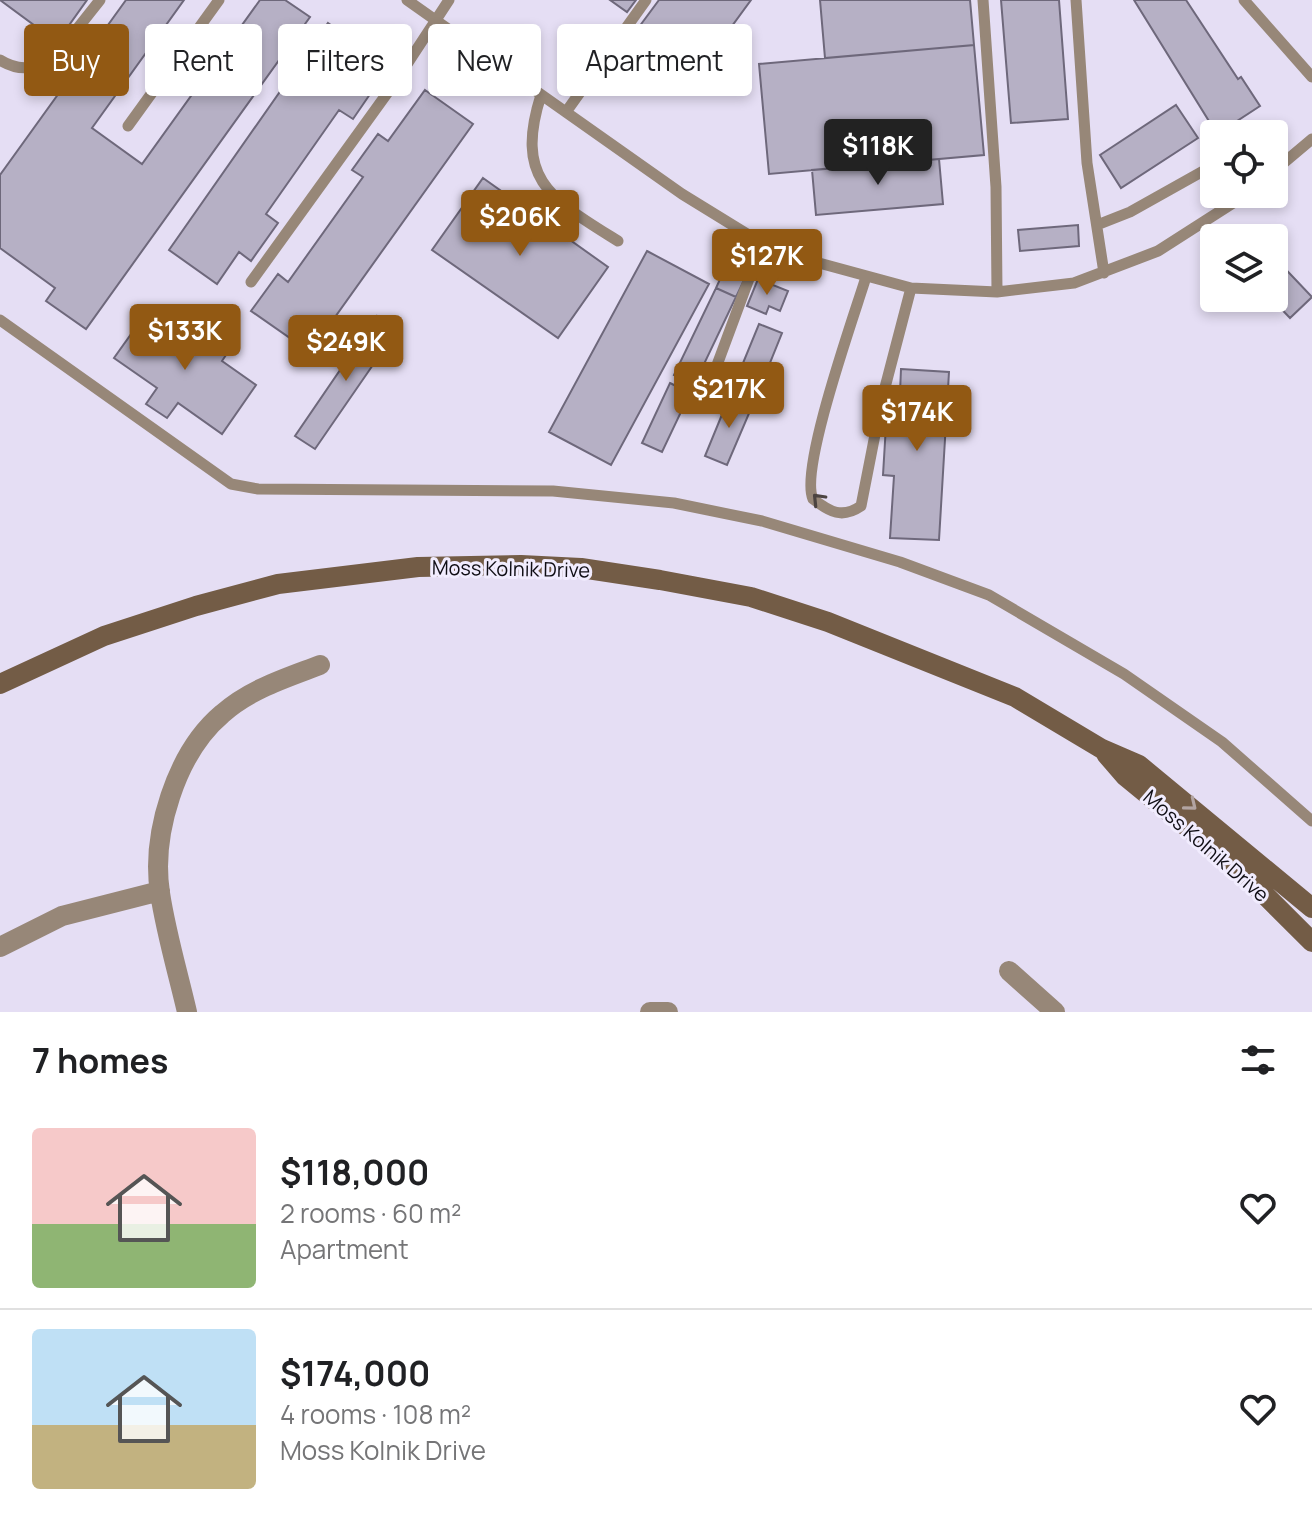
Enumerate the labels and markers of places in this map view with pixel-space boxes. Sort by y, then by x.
pin: $118K [822,119,934,187]
pin: $206K [464,190,576,258]
pin: $127K [711,229,823,297]
pin: $133K [129,304,241,372]
pin: $249K [290,315,402,383]
pin: $217K [673,362,785,430]
pin: $174K [861,385,973,453]

